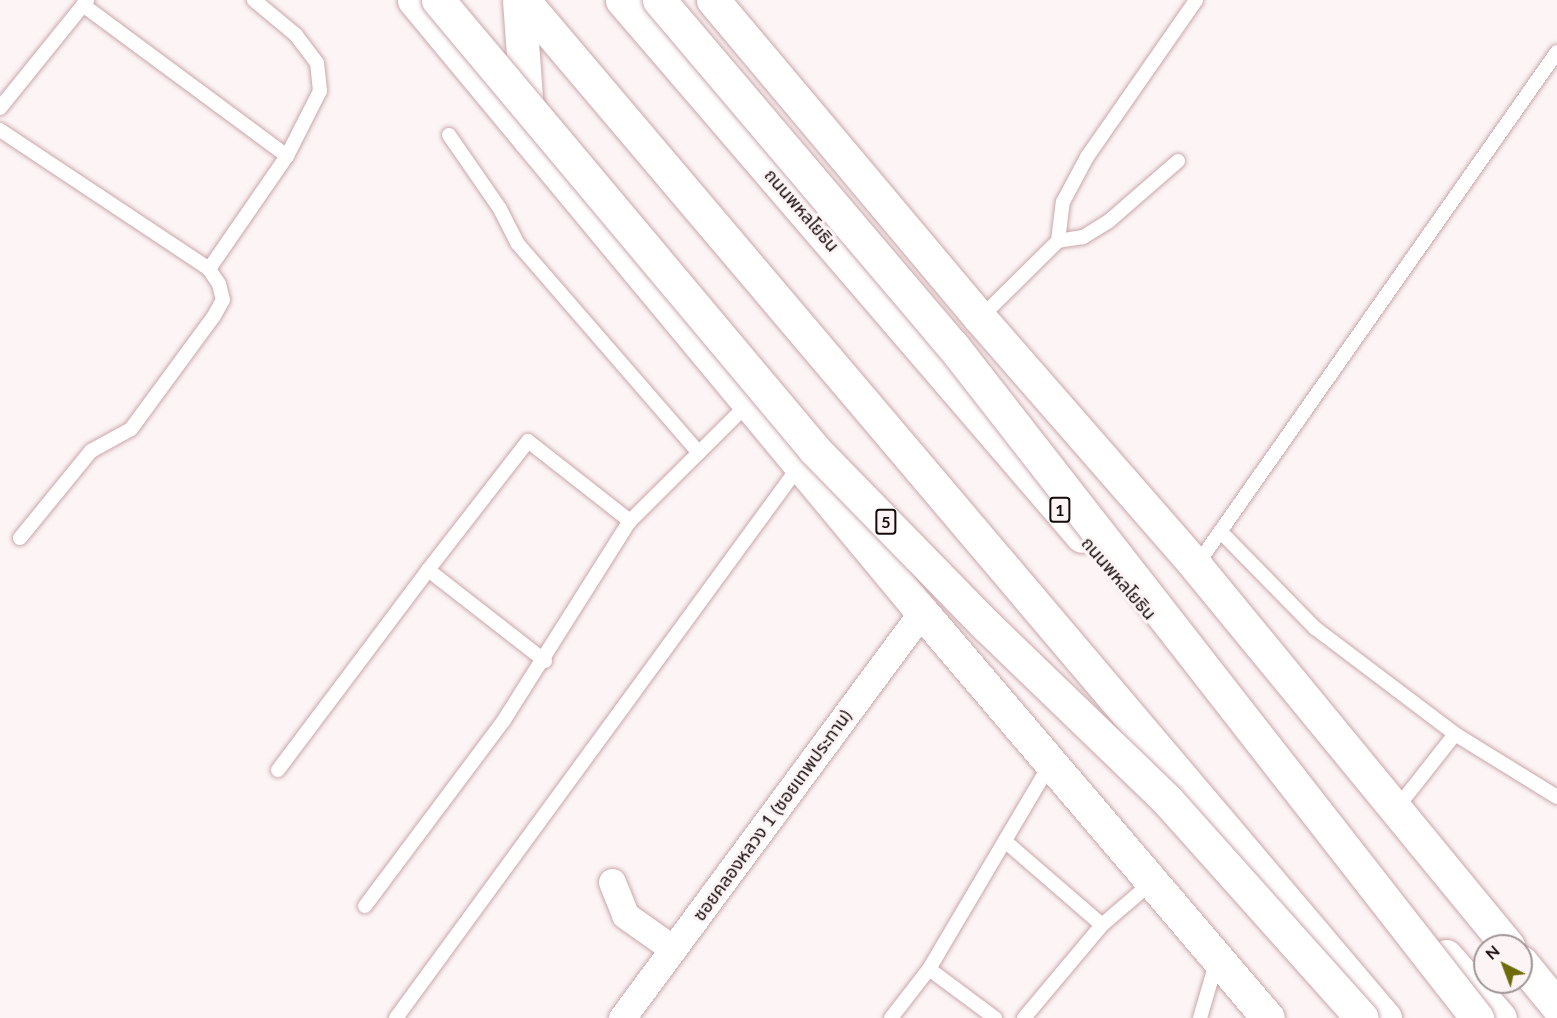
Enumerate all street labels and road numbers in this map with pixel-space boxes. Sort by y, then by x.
street label: ถนนพหลโยธิน [760,164,844,256]
road number: 1 [1048,497,1072,523]
road number: 5 [874,509,898,535]
street label: ถนนพหลโยธิน [1077,532,1161,624]
street label: ซอยคลองหลวง 1 (ซอยเทพประทาน) [688,705,856,925]

